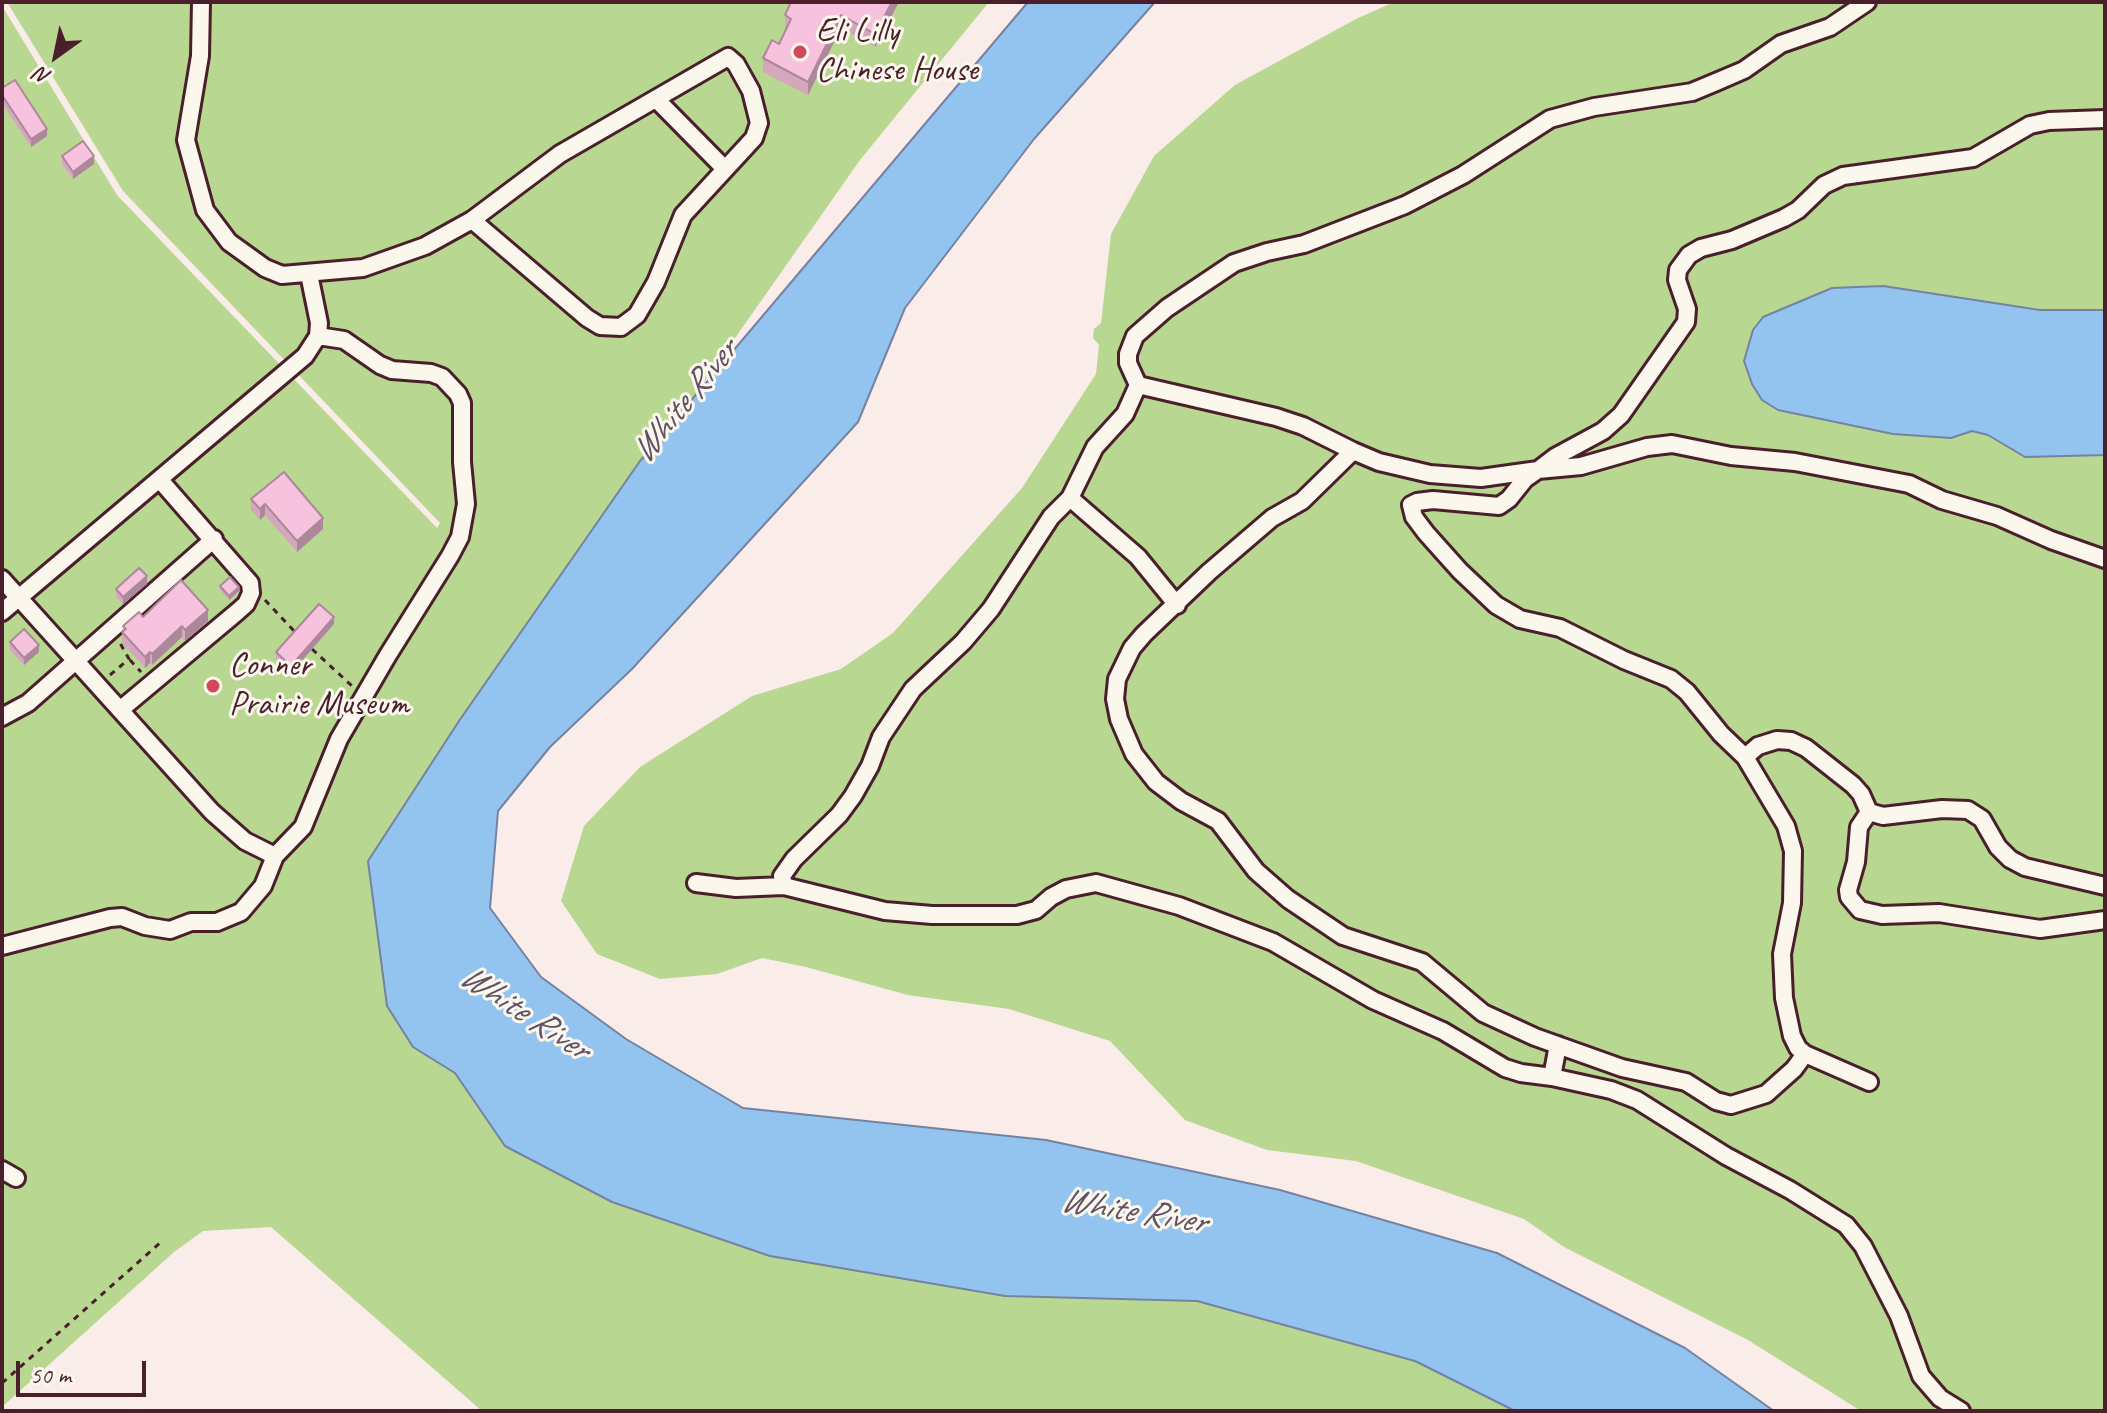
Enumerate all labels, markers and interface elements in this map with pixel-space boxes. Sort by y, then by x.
place label: Eli Lilly Chinese House [816,12,978,92]
north arrow [16,16,96,96]
marker: Eli Lilly Chinese House [791,43,809,61]
text: N [30,61,56,92]
water label: White River [622,332,748,472]
place label: Conner Prairie Museum [229,646,409,726]
marker: Conner Prairie Museum [204,677,222,695]
water label: White River [451,955,597,1071]
water label: White River [1058,1179,1208,1245]
scale bar [20,1345,150,1395]
text: 50 m [30,1360,71,1390]

